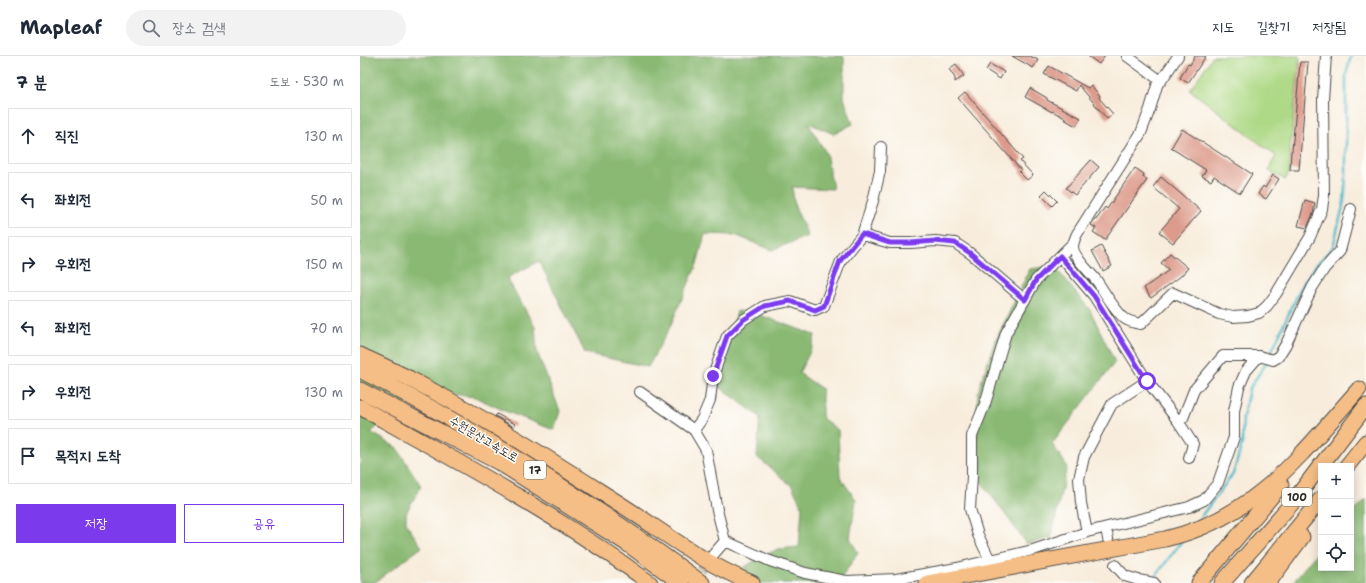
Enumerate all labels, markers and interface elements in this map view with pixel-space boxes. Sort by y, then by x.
search box [126,10,406,46]
text: Mapleaf [20,15,102,40]
icon: search [140,17,162,39]
text: 장소 검색 [172,18,226,38]
text: 지도 [1212,18,1234,36]
text: 길찾기 [1256,18,1290,36]
text: 저장됨 [1312,18,1346,36]
text: 7 분 [16,71,47,93]
text: 도보 · 530 m [270,73,344,90]
icon: ahead [17,125,39,147]
text: 직진 [55,126,79,146]
text: 130 m [305,128,343,145]
icon: left [17,189,39,211]
text: 좌회전 [55,190,91,210]
text: 50 m [310,192,343,209]
icon: right [17,253,39,275]
text: 우회전 [55,254,91,274]
text: 150 m [305,256,343,273]
icon: left [17,317,39,339]
text: 좌회전 [55,318,91,338]
text: 70 m [309,320,343,337]
route end [704,367,722,385]
route start [1138,372,1156,390]
icon: right [17,381,39,403]
text: 우회전 [55,382,91,402]
text: 130 m [305,384,343,401]
street label: 수원문산고속도로 [447,412,521,466]
icon: arrive [17,445,39,467]
text: 목적지 도착 [55,446,121,466]
road number: 17 [524,461,546,479]
map controls [1318,463,1354,571]
button: + [1318,463,1354,499]
road number: 100 [1282,488,1312,506]
button: − [1318,499,1354,535]
button: 저장 [16,504,176,543]
button: 공유 [184,504,344,543]
button: locate [1318,535,1354,571]

